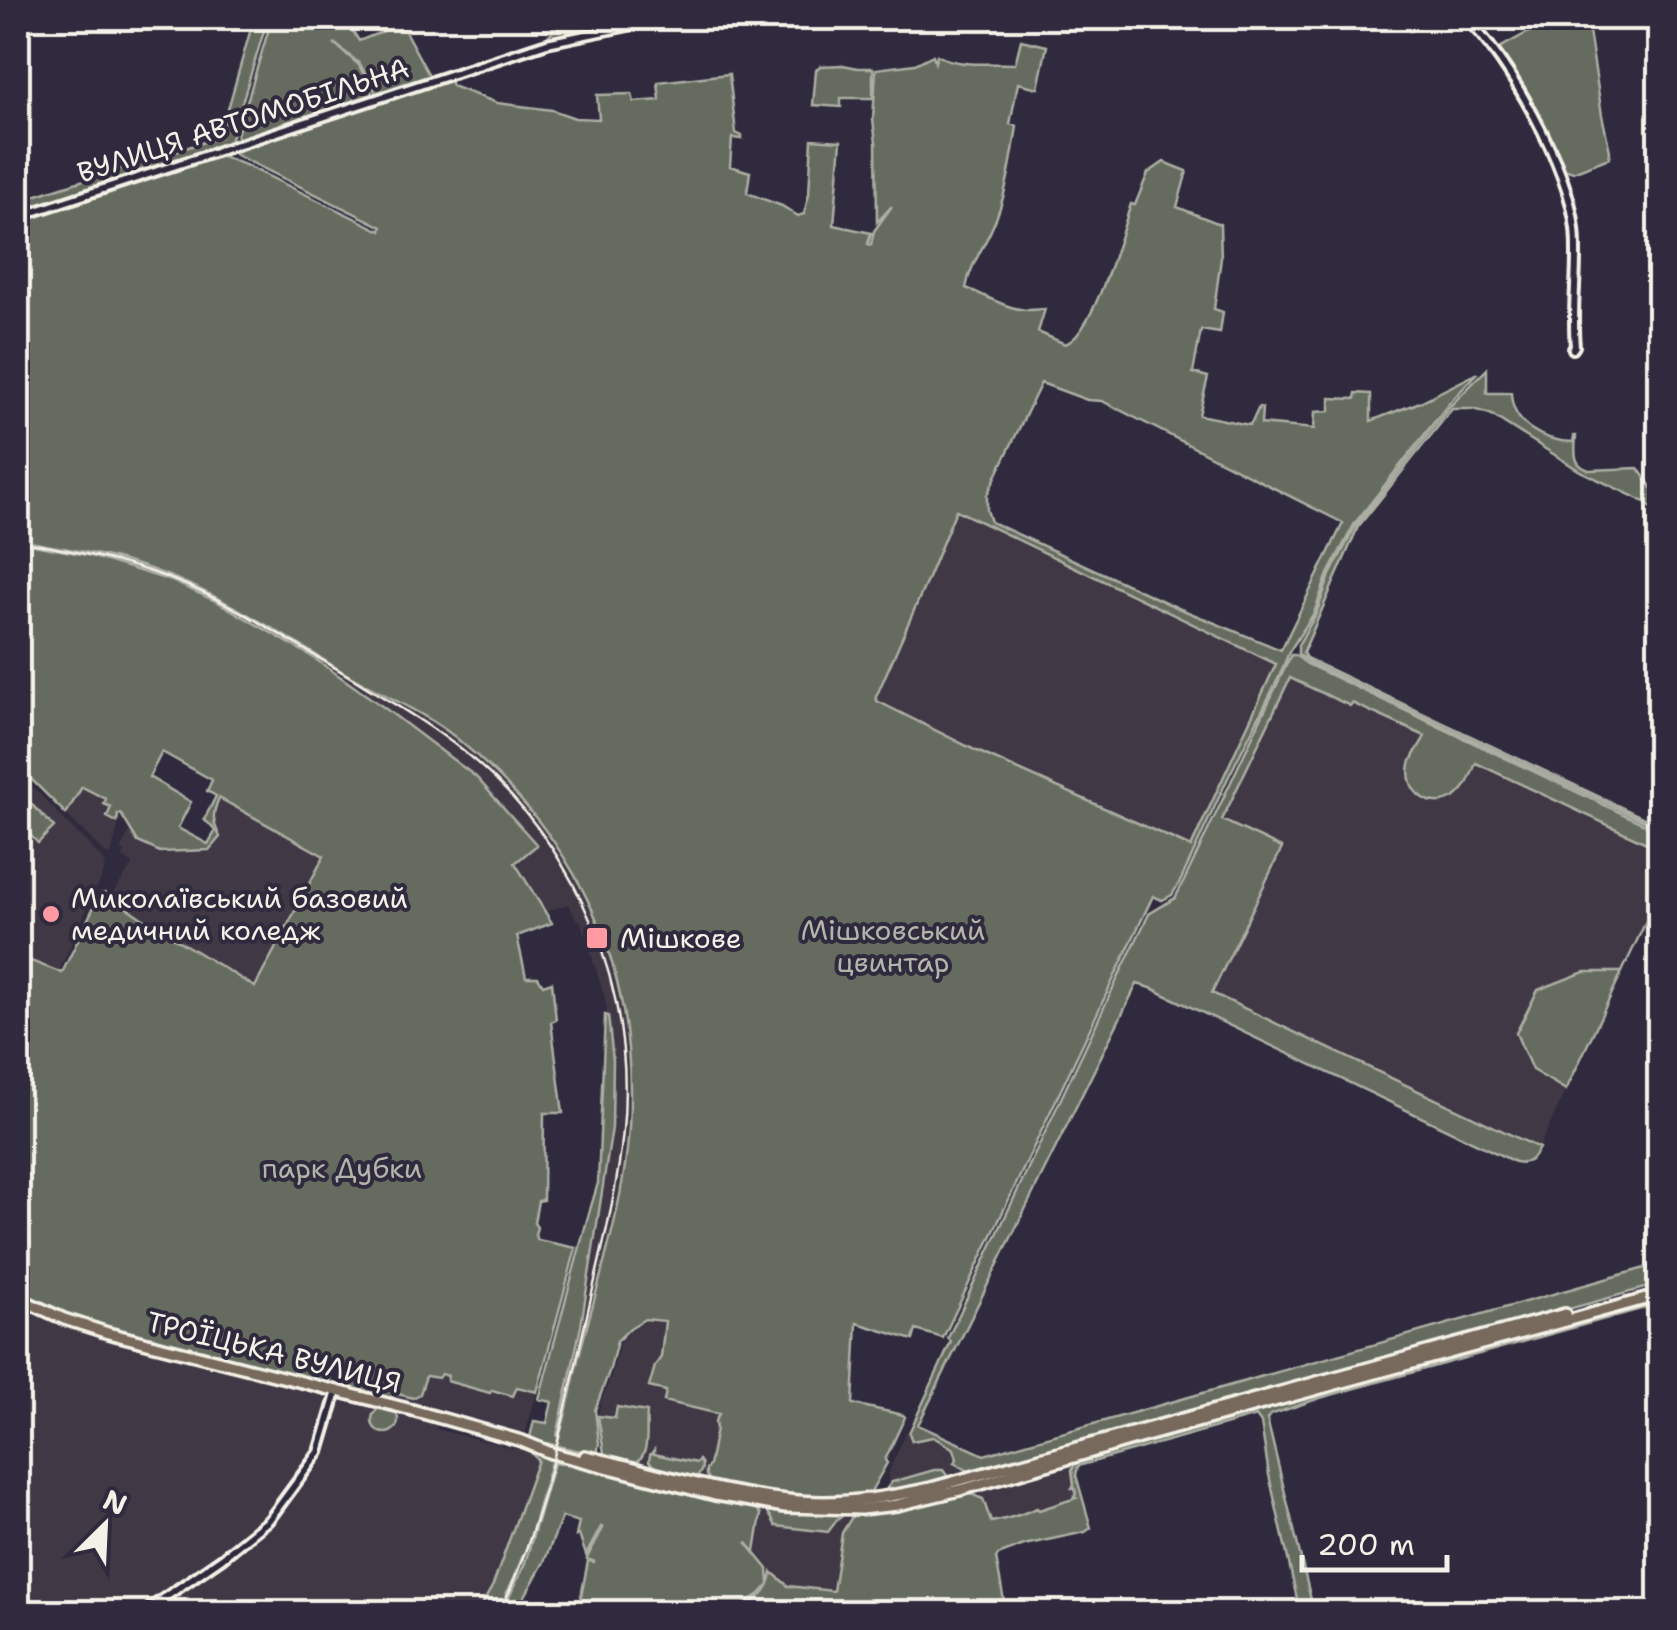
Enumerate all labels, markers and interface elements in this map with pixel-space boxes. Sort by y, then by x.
street label: ВУЛИЦЯ АВТОМОБІЛЬНА [72,48,414,192]
place label: Миколаївський базовий медичний коледж [71,879,408,949]
marker: Миколаївський базовий медичний коледж [40,903,62,925]
park label: Мішковський цвинтар [801,911,985,981]
place label: Мішкове [620,919,742,957]
marker: Мішкове [584,925,610,951]
park label: парк Дубки [262,1149,422,1187]
street label: ТРОЇЦЬКА ВУЛИЦЯ [143,1302,405,1402]
north arrow [55,1475,155,1575]
text: N [97,1480,133,1524]
scale bar [1302,1510,1447,1572]
text: 200 m [1317,1524,1415,1565]

